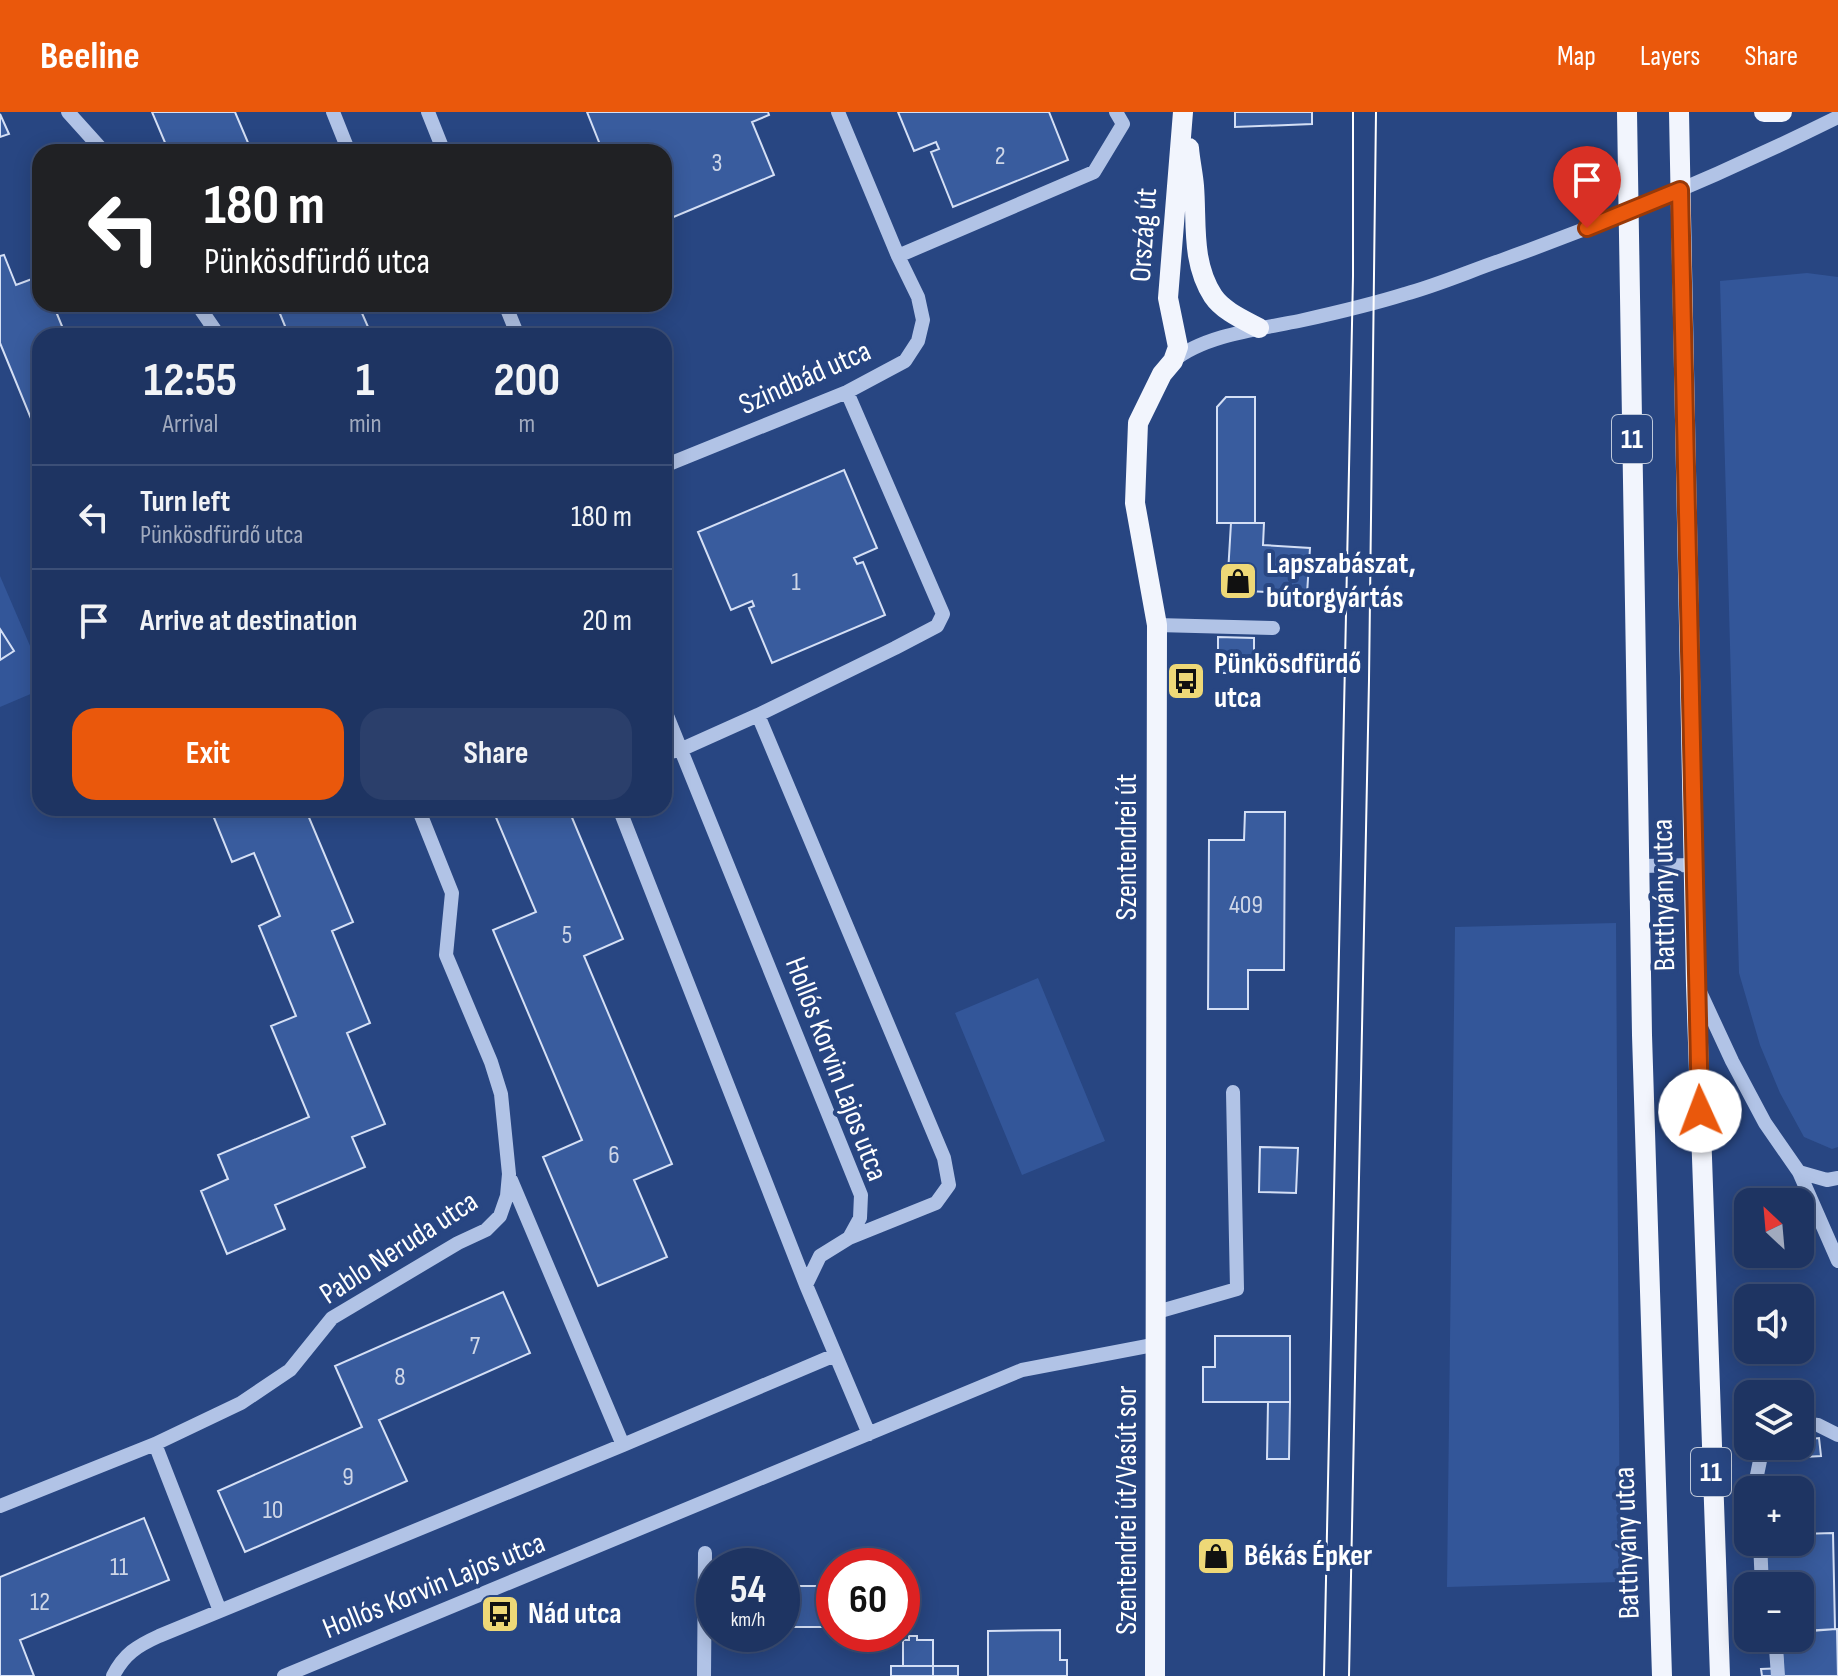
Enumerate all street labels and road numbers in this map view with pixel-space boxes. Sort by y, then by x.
street label: Ország út [1123,187,1165,283]
street label: Szindbád utca [734,333,876,423]
road number: 11 [1612,415,1652,463]
street label: Szentendrei út [1109,774,1145,920]
street label: Batthyány utca [1645,818,1683,972]
street label: Hollós Korvin Lajos utca [777,952,895,1186]
street label: Pablo Neruda utca [313,1184,485,1312]
street label: Szentendrei út/Vasút sor [1109,1385,1145,1635]
road number: 11 [1691,1448,1731,1496]
street label: Batthyány utca [1606,1466,1648,1620]
street label: Hollós Korvin Lajos utca [318,1525,550,1647]

